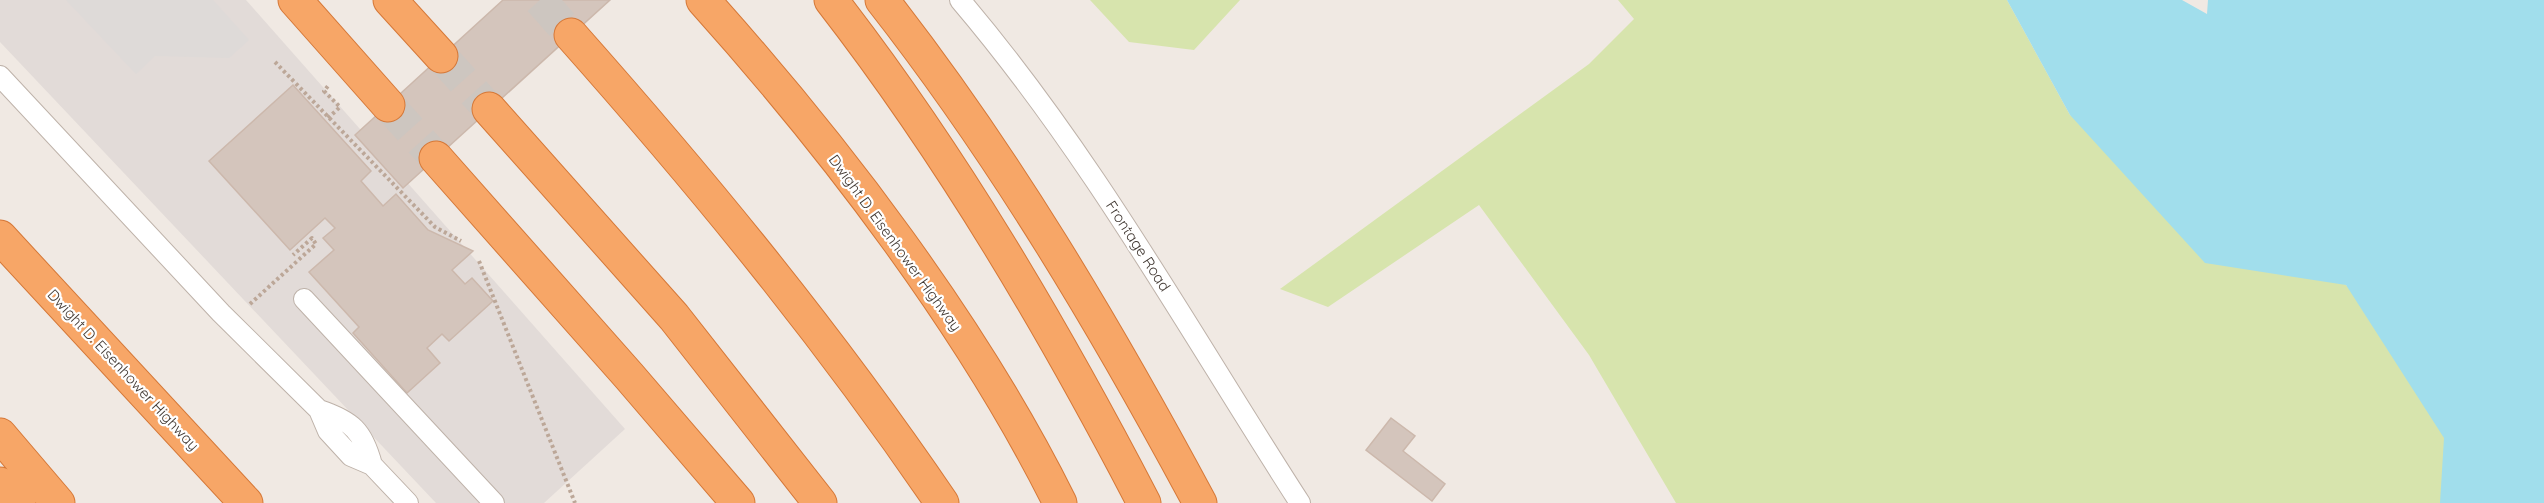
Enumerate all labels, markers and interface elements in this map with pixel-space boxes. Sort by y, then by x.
street label: Dwight D. Eisenhower Highway [825,151,966,335]
street label: Frontage Road [1102,197,1175,295]
street label: Dwight D. Eisenhower Highway [43,285,203,454]

